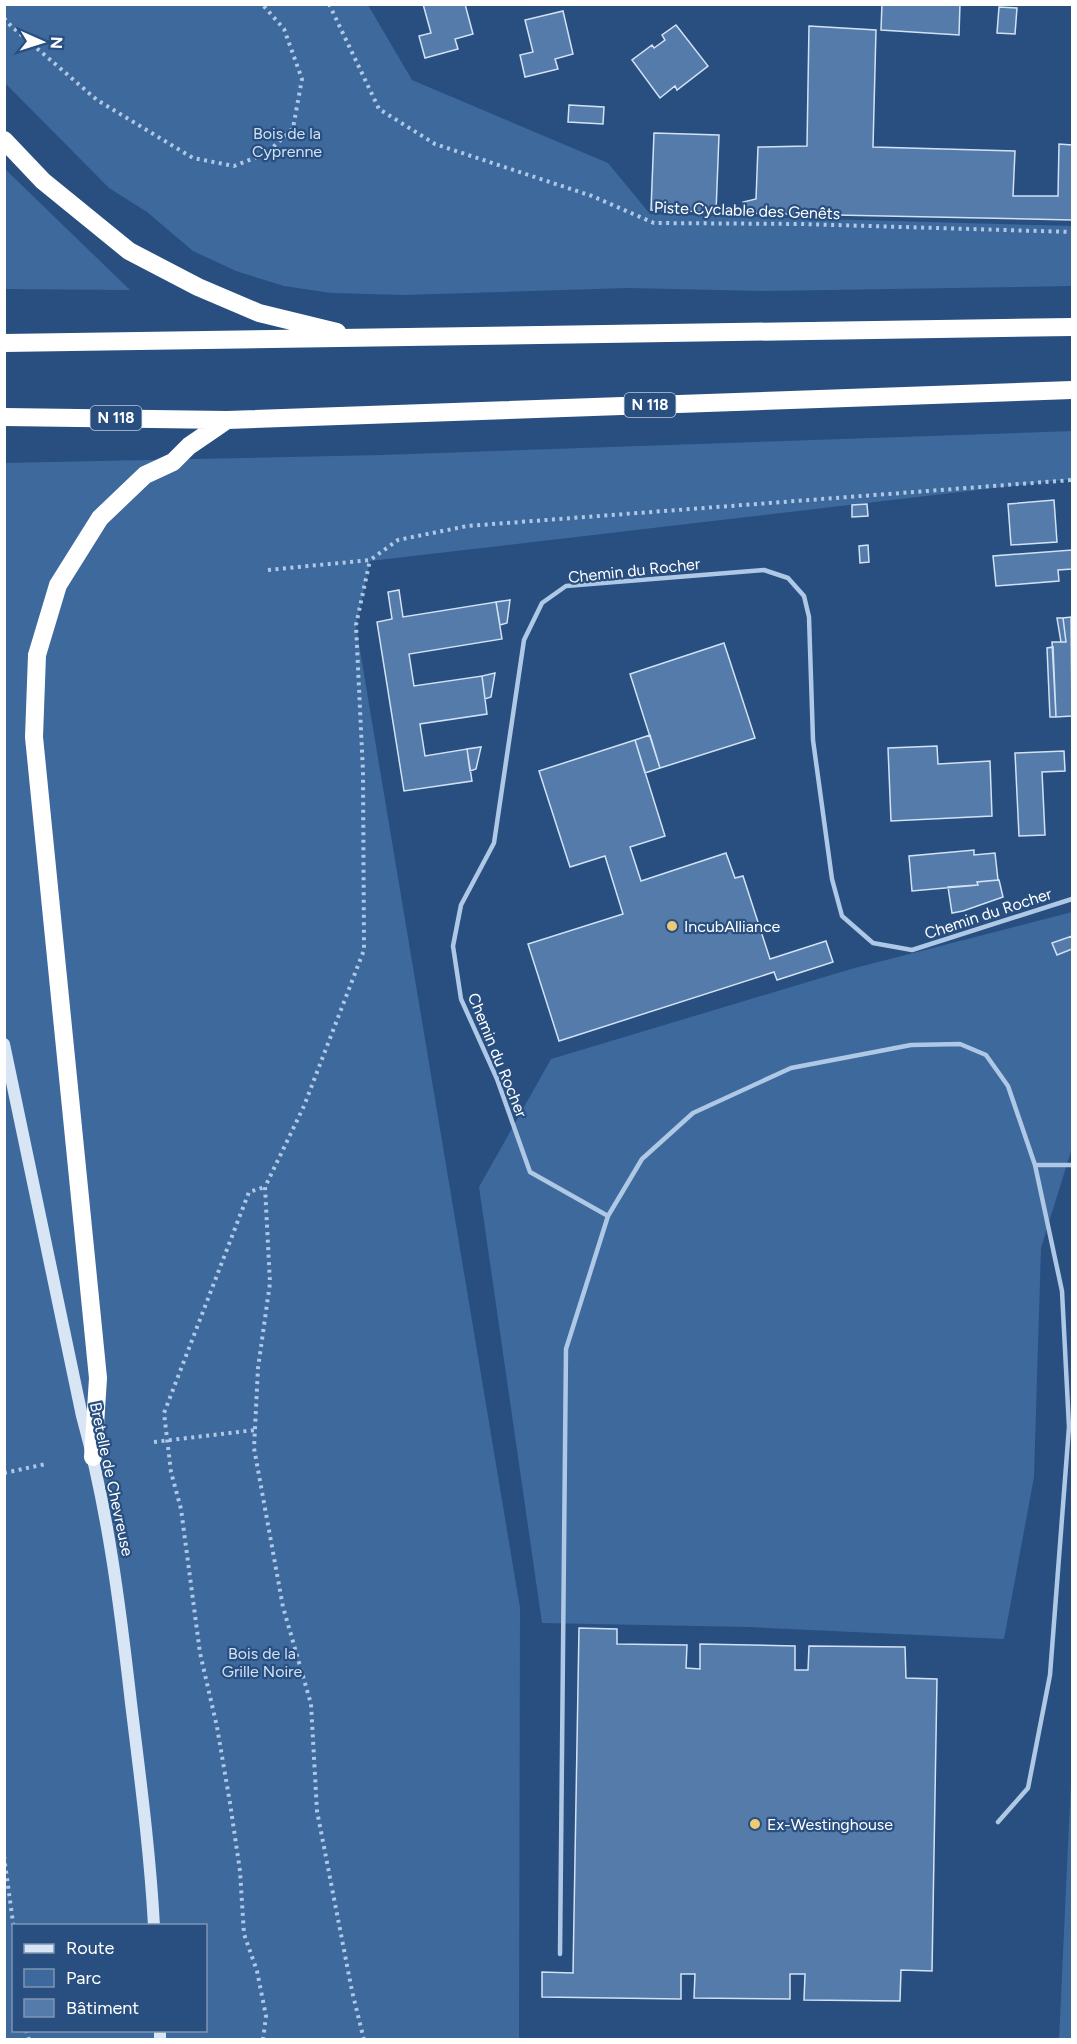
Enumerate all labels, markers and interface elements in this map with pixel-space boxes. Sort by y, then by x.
north arrow [12,12,72,72]
text: N [47,36,66,49]
park label: Bois de la Cyprenne [252,124,322,161]
street label: Piste Cyclable des Genêts [653,198,840,223]
road number: N 118 [624,393,676,417]
road number: N 118 [90,406,142,430]
street label: Chemin du Rocher [567,554,702,587]
street label: Chemin du Rocher [922,884,1055,943]
place label: IncubAlliance [684,917,781,936]
marker: IncubAlliance [665,919,679,933]
street label: Chemin du Rocher [464,990,531,1121]
street label: Bretelle de Chevreuse [86,1400,137,1558]
park label: Bois de la Grille Noire [222,1644,303,1681]
place label: Ex-Westinghouse [767,1815,893,1834]
marker: Ex-Westinghouse [748,1817,762,1831]
legend [12,1924,207,2032]
text: Route [66,1937,115,1959]
text: Parc [66,1967,102,1989]
text: Bâtiment [66,1997,139,2019]

